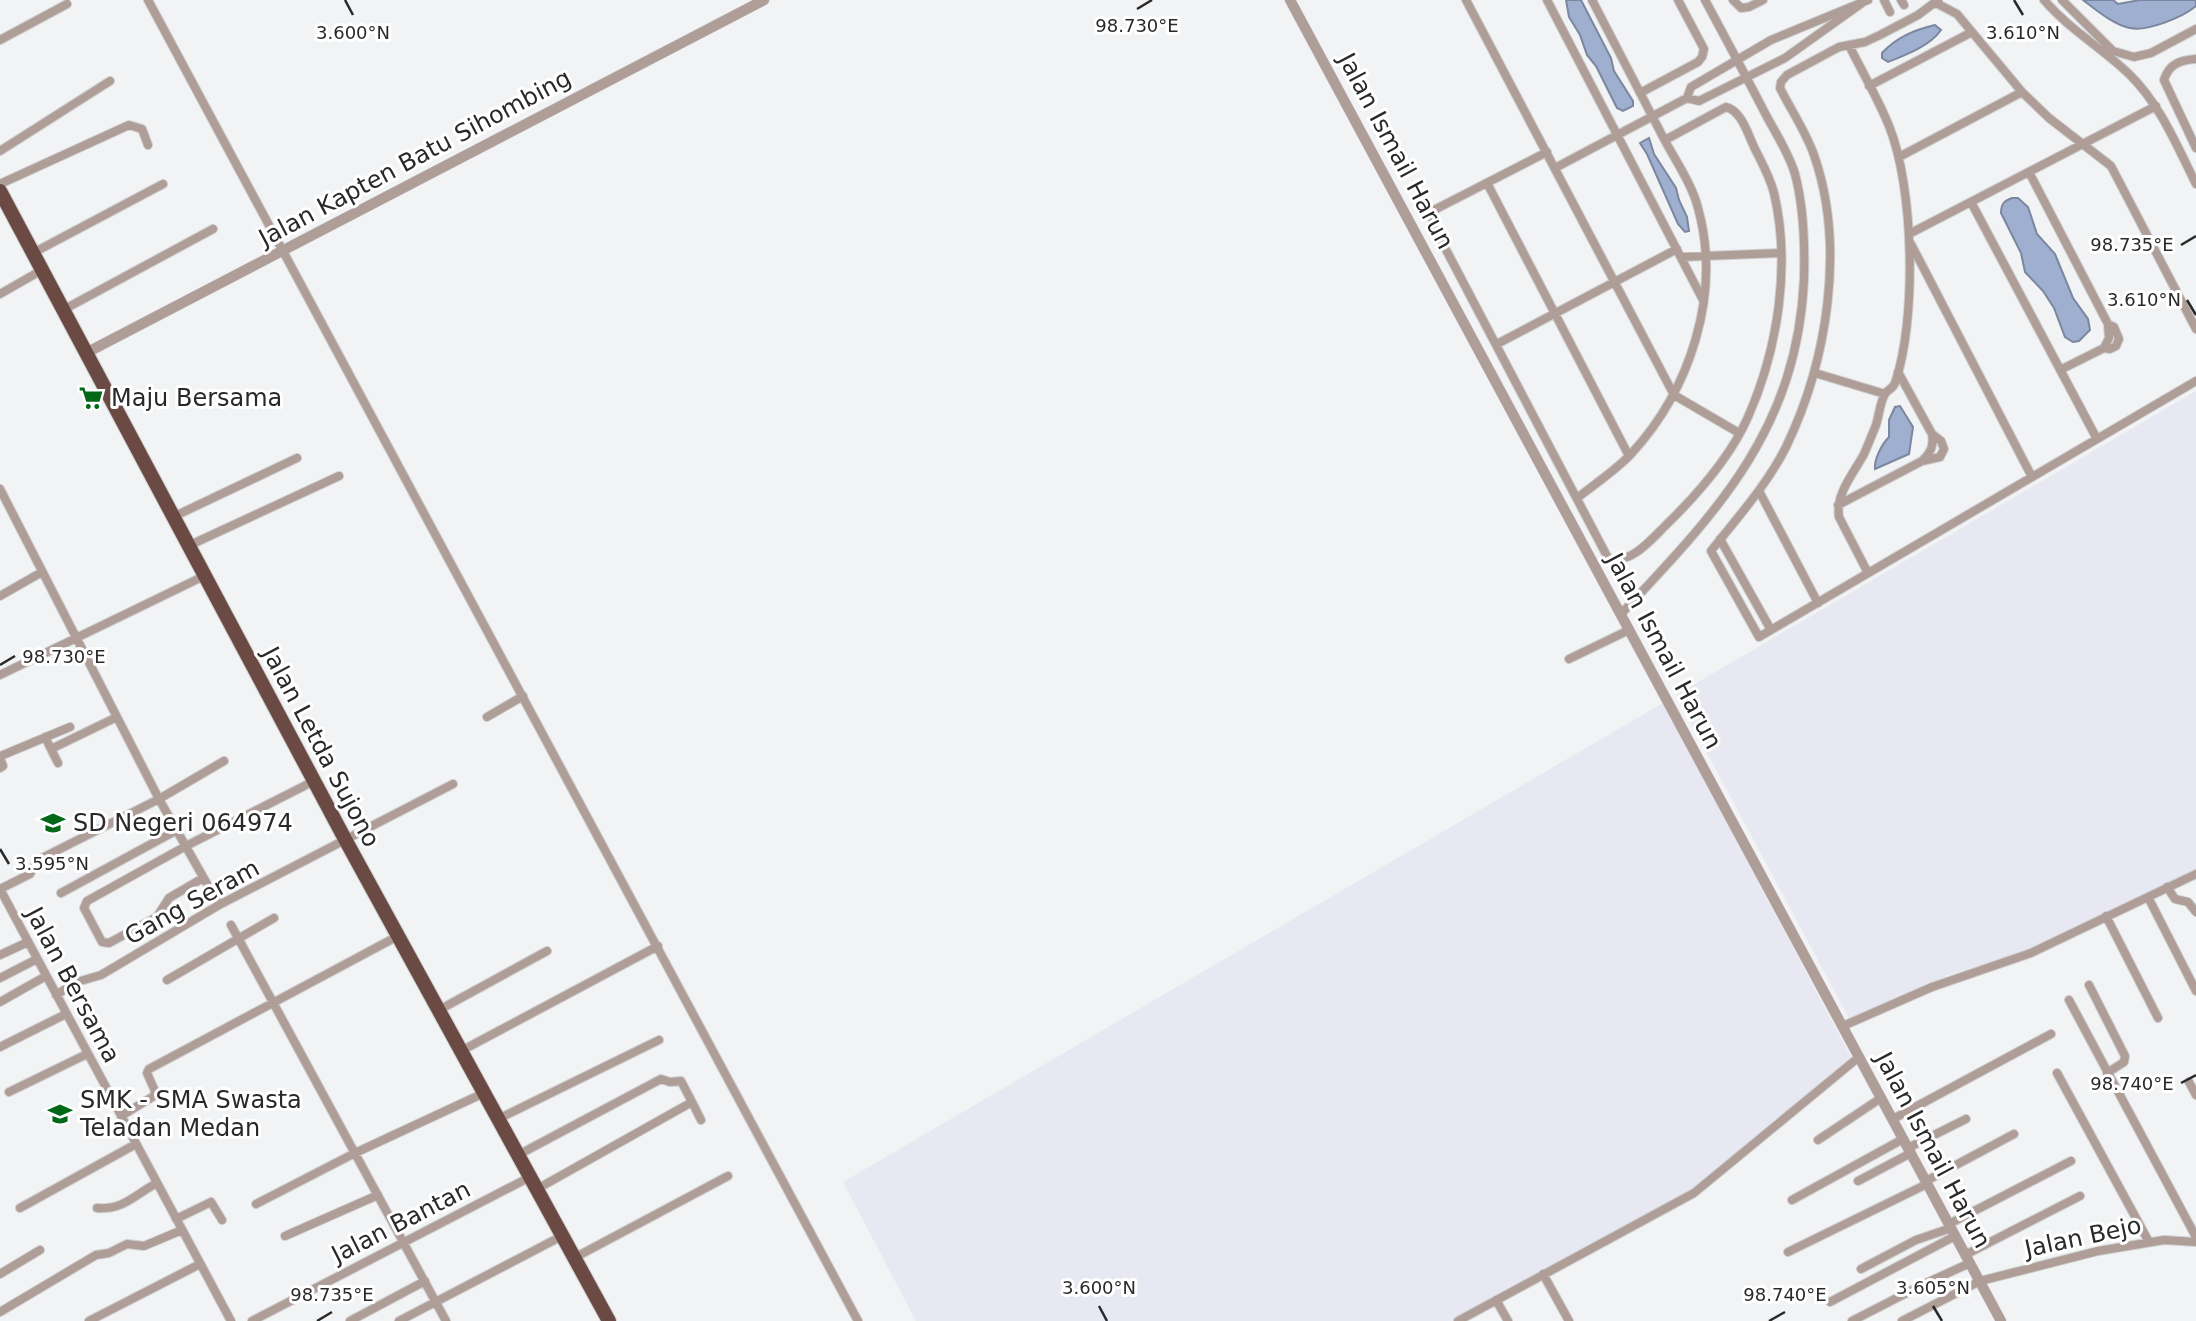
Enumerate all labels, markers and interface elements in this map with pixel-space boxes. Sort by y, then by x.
text: 98.730°E [1095,15,1179,36]
text: 3.600°N [316,22,390,43]
text: 3.610°N [1986,22,2060,43]
street label: Jalan Ismail Harun [1332,47,1459,254]
street label: Jalan Kapten Batu Sihombing [252,64,576,253]
text: 98.735°E [2090,234,2174,255]
text: 3.610°N [2107,289,2181,310]
supermarket icon: Maju Bersama [77,384,105,412]
place label: Maju Bersama [111,384,282,412]
street label: Jalan Ismail Harun [1600,547,1727,754]
street label: Jalan Letda Sujono [255,640,386,852]
text: 98.730°E [22,646,106,667]
school or university icon: SD Negeri 064974 [39,809,67,837]
place label: SD Negeri 064974 [73,809,293,837]
text: 3.595°N [15,853,89,874]
street label: Gang Seram [120,854,264,950]
street label: Jalan Bersama [19,901,126,1068]
street label: Jalan Ismail Harun [1869,1046,1996,1253]
text: 98.740°E [2090,1073,2174,1094]
place label: SMK - SMA Swasta Teladan Medan [79,1086,302,1142]
school or university icon: SMK - SMA Swasta Teladan Medan [46,1100,74,1128]
street label: Jalan Bantan [325,1175,475,1270]
street label: Jalan Bejo [2020,1211,2144,1263]
text: 3.600°N [1062,1277,1136,1298]
text: 3.605°N [1896,1277,1970,1298]
text: 98.735°E [290,1284,374,1305]
text: 98.740°E [1743,1284,1827,1305]

